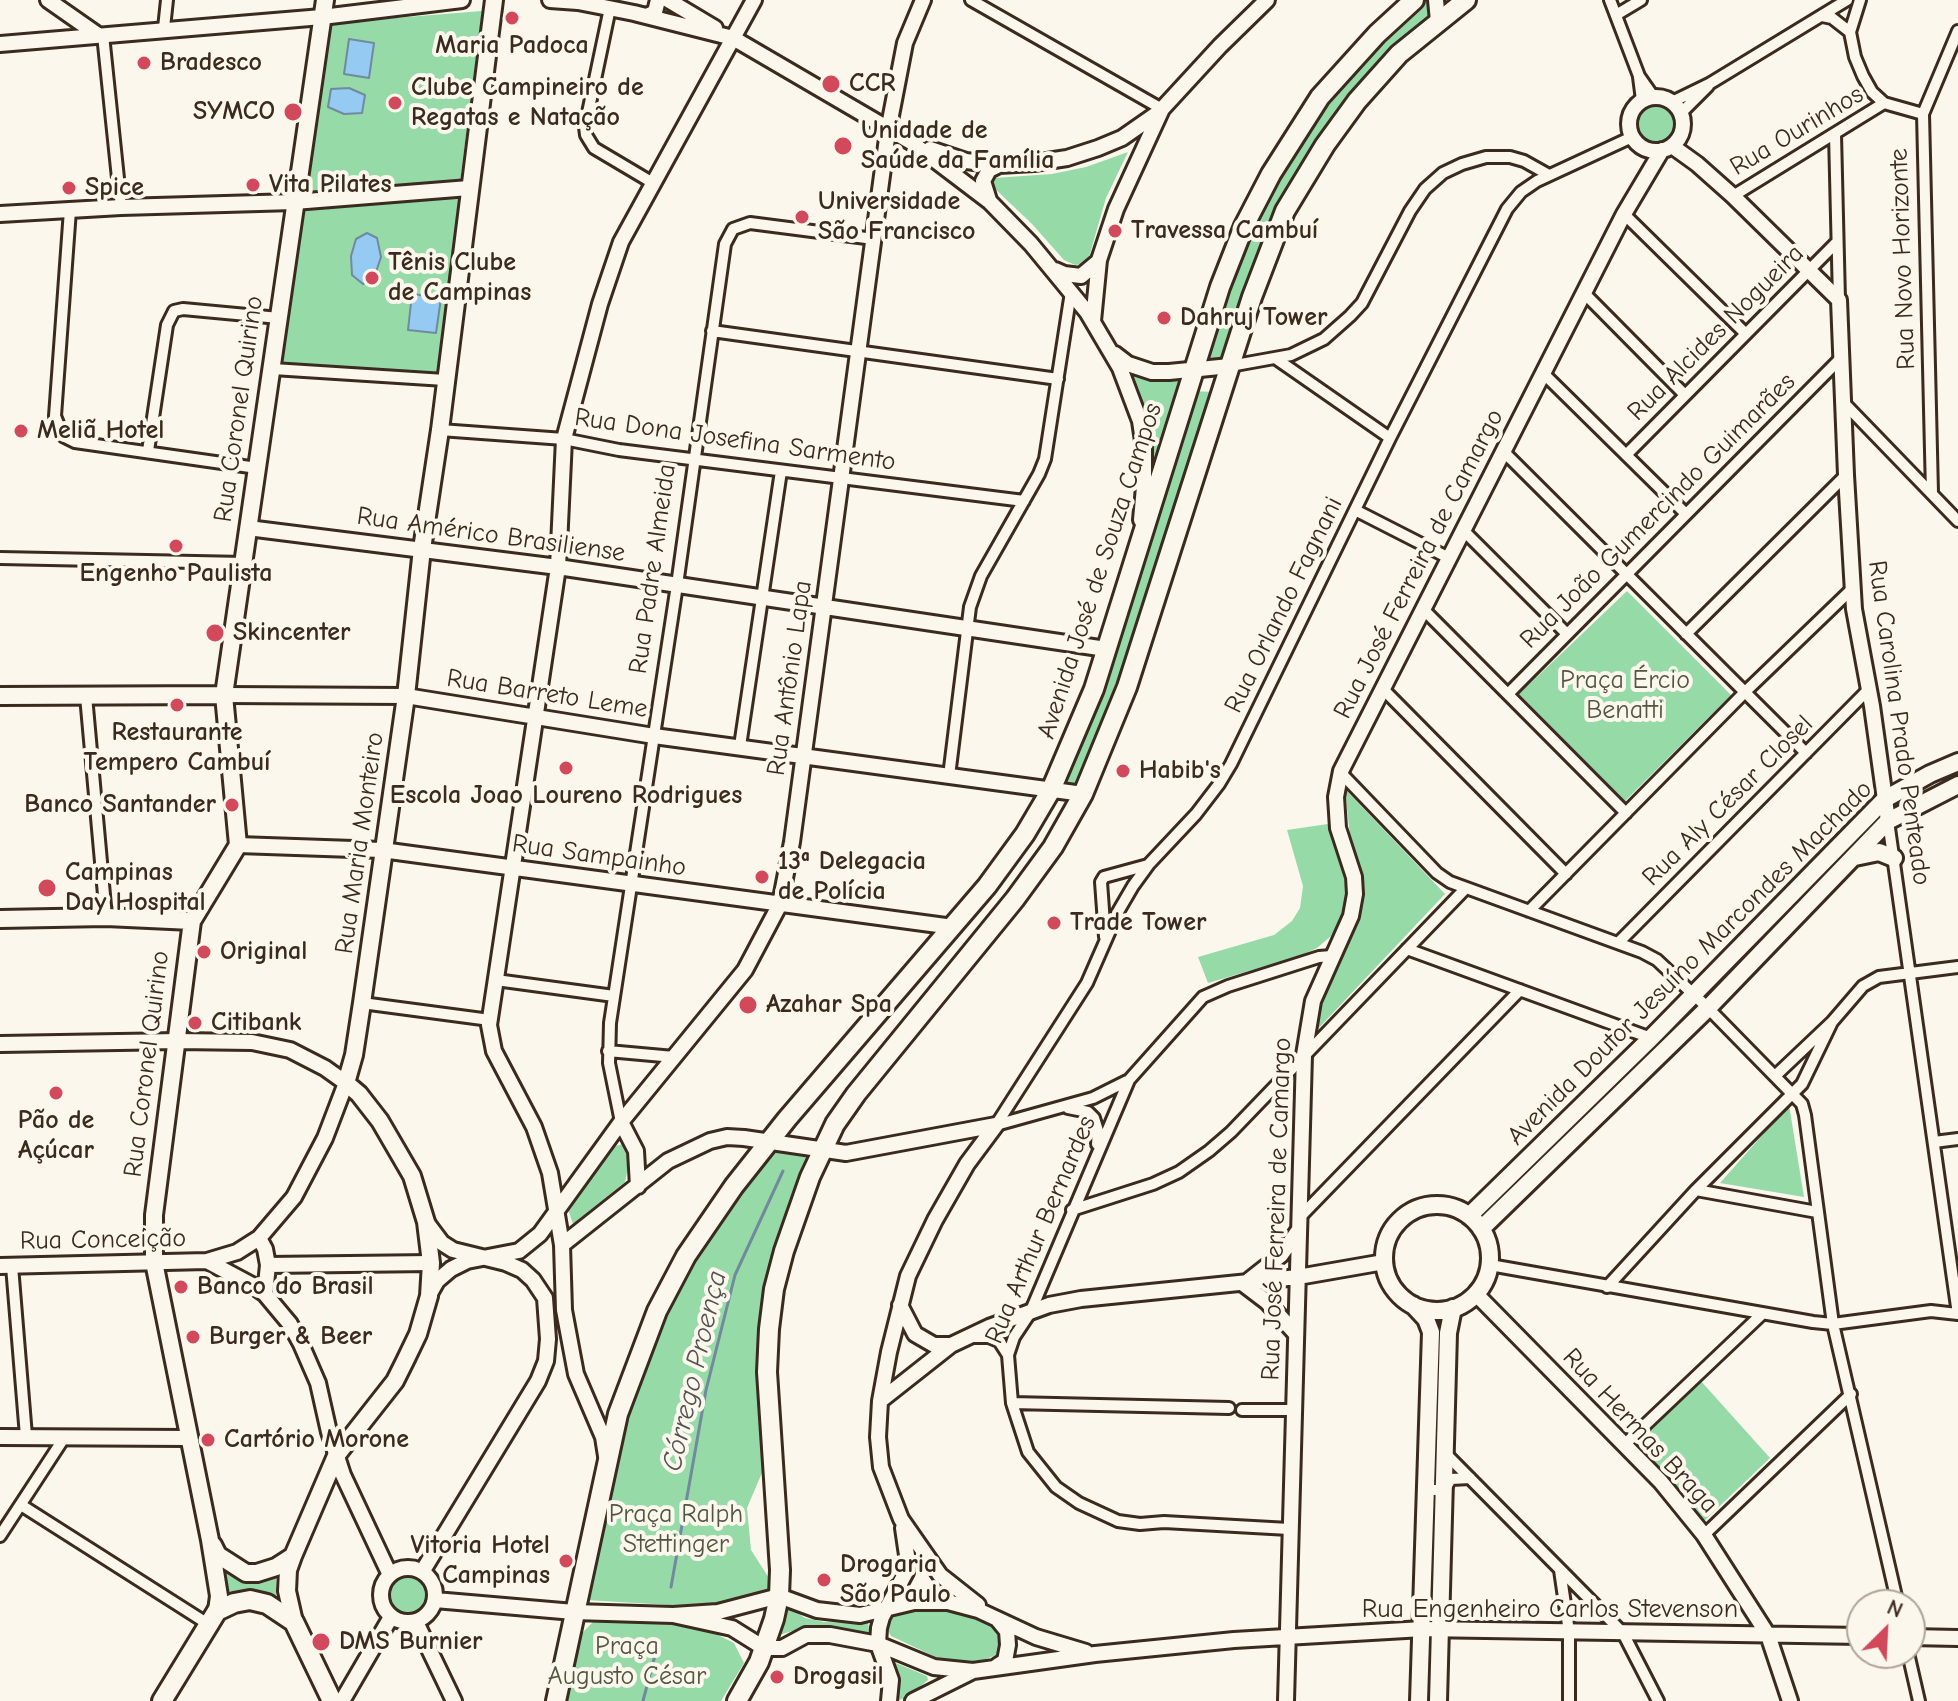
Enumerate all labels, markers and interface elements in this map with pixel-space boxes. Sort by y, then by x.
marker: Maria Padoca [503,9,521,27]
place label: Maria Padoca [435,30,589,62]
place label: Bradesco [160,47,262,79]
marker: Bradesco [135,54,153,72]
place label: CCR [849,68,895,100]
place label: Clube Campineiro de Regatas e Natação [411,72,644,134]
marker: CCR [820,73,842,95]
street label: Rua Ourinhos [1725,79,1869,183]
marker: Clube Campineiro de Regatas e Natação [386,94,404,112]
place label: SYMCO [193,96,275,128]
marker: SYMCO [282,101,304,123]
place label: Unidade de Saúde da Família [861,115,1055,176]
marker: Unidade de Saúde da Família [832,135,854,157]
street label: Rua Novo Horizonte [1884,148,1922,370]
place label: Vita Pilates [269,169,391,201]
place label: Spice [85,172,144,204]
marker: Vita Pilates [244,176,262,194]
marker: Spice [60,179,78,197]
place label: Universidade São Francisco [818,186,975,248]
marker: Universidade São Francisco [793,208,811,226]
place label: Travessa Cambuí [1131,215,1318,247]
marker: Travessa Cambuí [1106,222,1124,240]
street label: Rua Alcides Nogueira [1621,238,1811,428]
place label: Tênis Clube de Campinas [388,247,531,308]
marker: Tênis Clube de Campinas [363,269,381,287]
street label: Rua Coronel Quirino [208,294,270,524]
place label: Dahruj Tower [1180,302,1327,334]
marker: Dahruj Tower [1155,309,1173,327]
street label: Rua João Gumercindo Guimarães [1514,367,1802,655]
street label: Avenida José de Souza Campos [1031,399,1169,743]
street label: Rua Dona Josefina Sarmento [573,402,897,478]
street label: Rua José Ferreira de Camargo [1327,404,1511,724]
place label: Meliã Hotel [37,415,164,447]
marker: Meliã Hotel [12,422,30,440]
street label: Rua Padre Almeida [623,462,683,676]
street label: Rua Orlando Fagnani [1218,492,1350,718]
street label: Rua Américo Brasiliense [355,501,627,569]
marker: Engenho Paulista [167,537,185,555]
place label: Engenho Paulista [80,558,272,590]
street label: Rua Carolina Prado Penteado [1861,559,1937,887]
street label: Rua Antônio Lapa [761,578,819,778]
place label: Skincenter [233,617,351,649]
marker: Skincenter [204,622,226,644]
street label: Rua Barreto Leme [444,663,650,725]
park label: Praça Ércio Benatti [1560,665,1690,726]
marker: Restaurante Tempero Cambuí [168,696,186,714]
street label: Rua Aly César Closel [1636,709,1820,893]
place label: Restaurante Tempero Cambuí [83,717,271,778]
street label: Rua Maria Monteiro [329,730,391,956]
place label: Habib's [1139,755,1221,787]
marker: Escola Joao Loureno Rodrigues [557,759,575,777]
marker: Habib's [1114,762,1132,780]
street label: Avenida Doutor Jesuíno Marcondes Machado [1501,774,1879,1152]
place label: Escola Joao Loureno Rodrigues [390,780,742,812]
place label: Banco Santander [24,789,216,821]
marker: Banco Santander [223,796,241,814]
street label: Rua Sampainho [510,828,688,884]
place label: 13ª Delegacia de Polícia [778,846,926,908]
place label: Campinas Day Hospital [65,857,206,918]
marker: 13ª Delegacia de Polícia [753,868,771,886]
marker: Campinas Day Hospital [36,877,58,899]
place label: Trade Tower [1070,907,1206,939]
marker: Trade Tower [1045,914,1063,932]
place label: Original [220,936,307,968]
marker: Original [195,943,213,961]
street label: Rua Coronel Quirino [118,949,176,1179]
place label: Azahar Spa [766,989,892,1021]
marker: Azahar Spa [737,994,759,1016]
place label: Citibank [211,1007,301,1039]
marker: Citibank [186,1014,204,1032]
street label: Rua José Ferreira de Camargo [1255,1037,1299,1381]
marker: Pão de Açúcar [47,1084,65,1102]
place label: Pão de Açúcar [18,1105,94,1166]
street label: Rua Arthur Bernardes [979,1111,1103,1349]
street label: Rua Conceição [20,1223,186,1257]
water label: Córrego Proença [656,1268,734,1474]
place label: Banco do Brasil [197,1271,374,1303]
marker: Banco do Brasil [172,1278,190,1296]
place label: Burger & Beer [209,1321,372,1353]
marker: Burger & Beer [184,1328,202,1346]
street label: Rua Hermas Braga [1556,1342,1724,1520]
place label: Cartório Morone [224,1424,409,1456]
marker: Cartório Morone [199,1431,217,1449]
park label: Praça Ralph Stettinger [609,1499,743,1560]
place label: Vitoria Hotel Campinas [410,1530,550,1592]
place label: Drogaria São Paulo [840,1549,951,1610]
marker: Vitoria Hotel Campinas [557,1552,575,1570]
marker: Drogaria São Paulo [815,1571,833,1589]
north arrow [1846,1589,1926,1669]
street label: Rua Engenheiro Carlos Stevenson [1362,1594,1738,1626]
text: N [1883,1594,1907,1624]
place label: DMS Burnier [339,1626,482,1658]
marker: DMS Burnier [310,1631,332,1653]
park label: Praça Augusto César [548,1631,706,1692]
place label: Drogasil [793,1661,884,1693]
marker: Drogasil [768,1668,786,1686]

